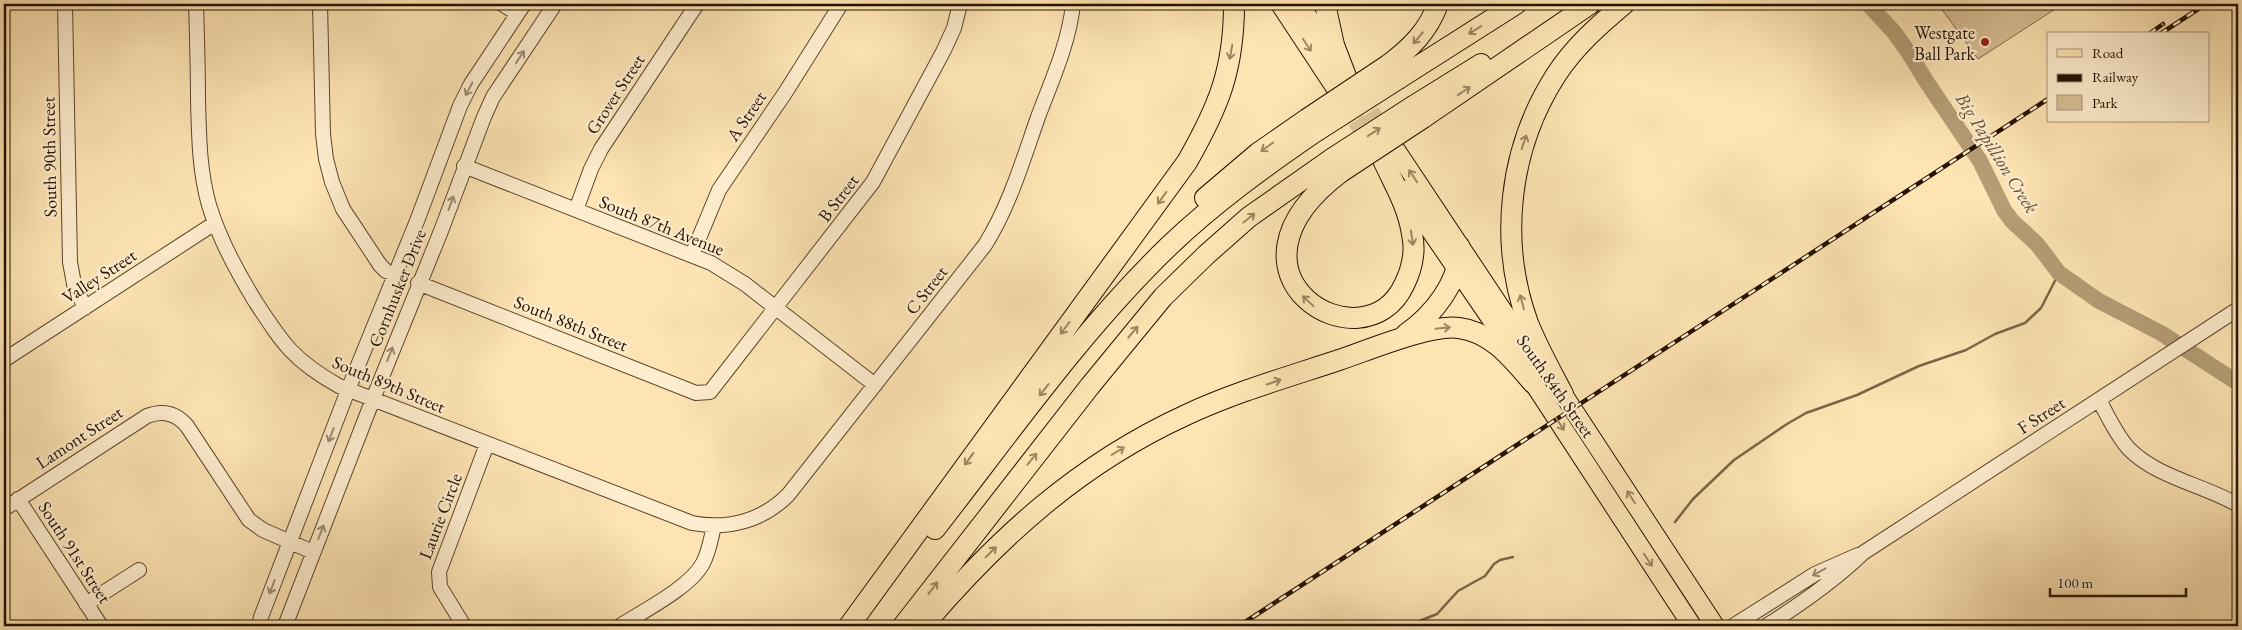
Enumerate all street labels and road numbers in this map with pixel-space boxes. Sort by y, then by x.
street label: Grover Street [580,49,650,139]
street label: A Street [720,86,771,146]
street label: South 90th Street [36,96,62,218]
street label: B Street [813,169,864,226]
street label: South 87th Avenue [596,189,728,261]
street label: Cornhusker Drive [363,226,431,350]
street label: Valley Street [57,243,141,309]
street label: C Street [900,261,952,319]
street label: South 88th Street [511,290,632,356]
street label: South 84th Street [1512,330,1600,442]
street label: South 89th Street [329,350,449,418]
street label: F Street [2013,391,2070,439]
street label: Lamont Street [31,400,127,474]
street label: Laurie Circle [413,470,467,562]
street label: South 91st Street [33,497,117,608]

